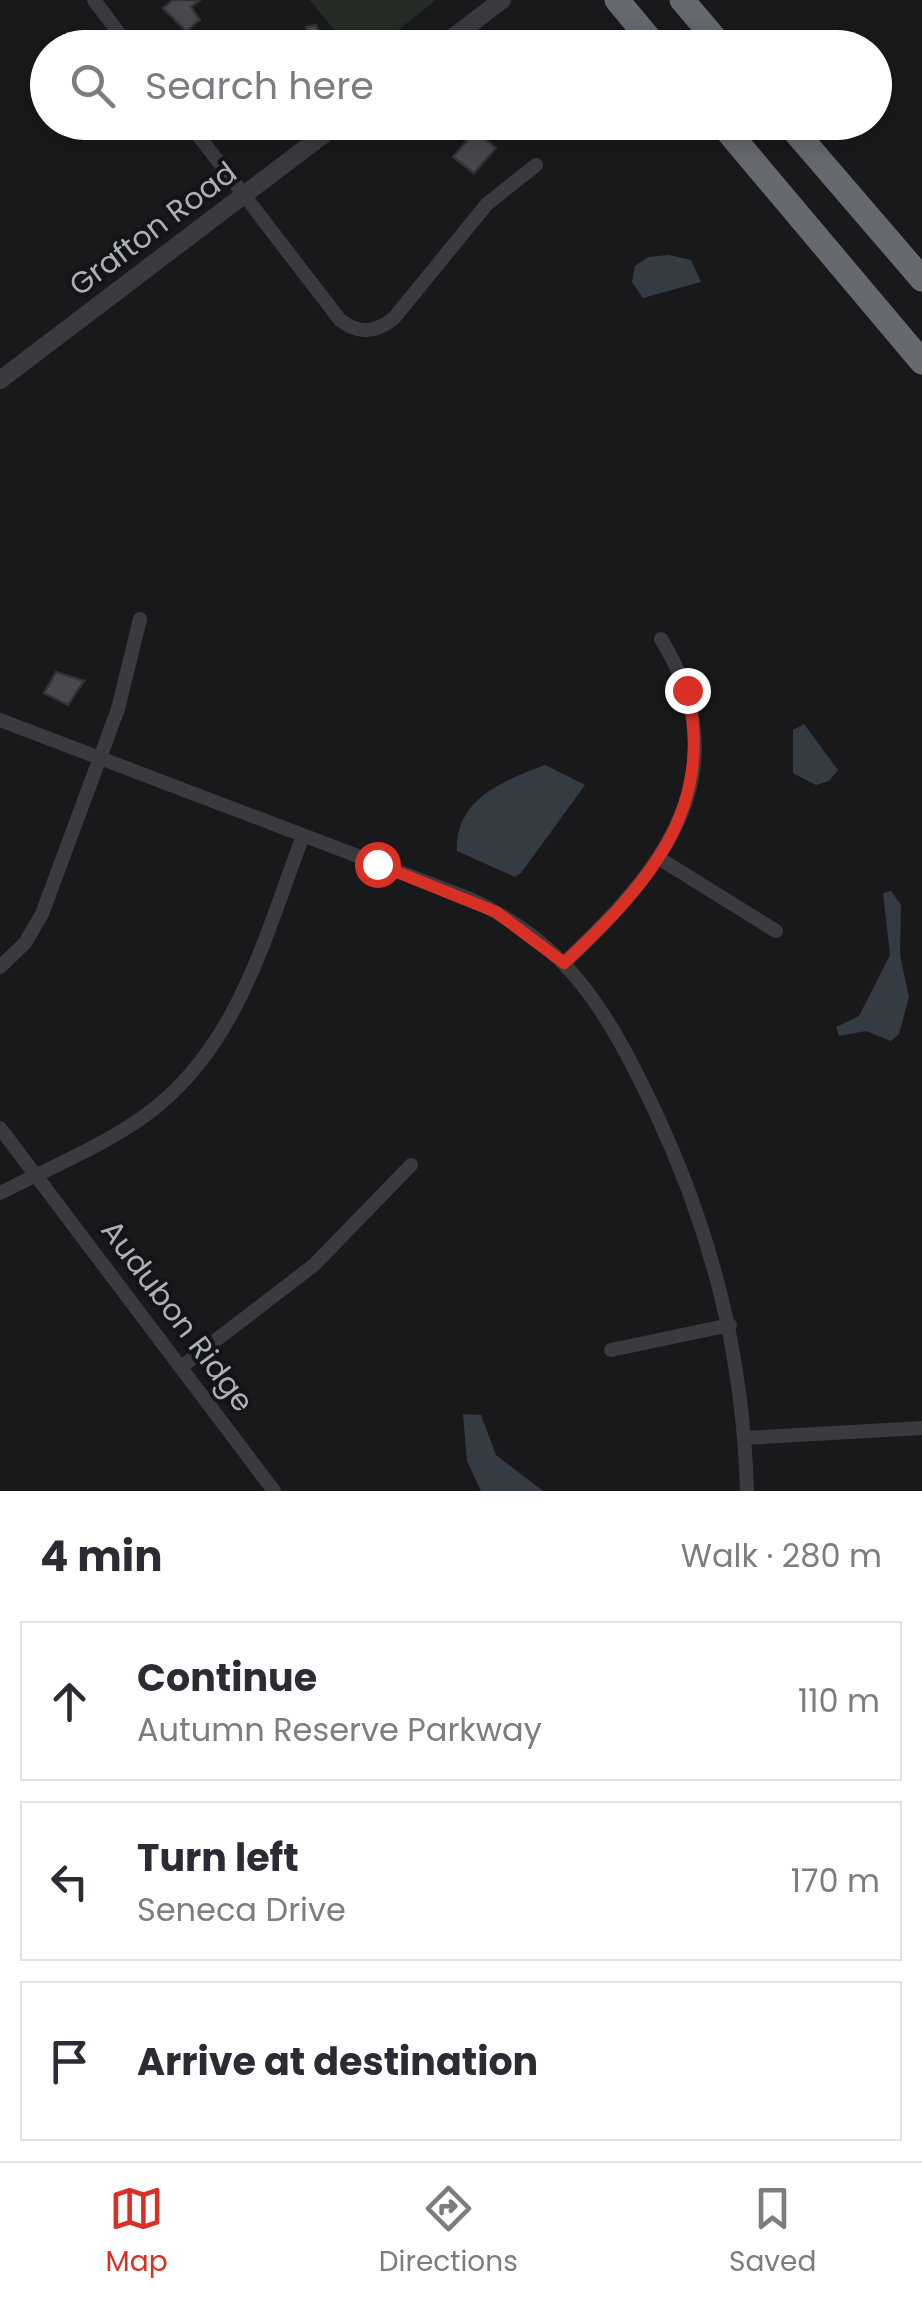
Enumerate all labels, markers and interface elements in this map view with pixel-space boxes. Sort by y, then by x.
search box [30,30,892,140]
icon: search [65,58,120,113]
text: Search here [145,59,374,112]
street label: Grafton Road [60,151,246,306]
route end [665,668,711,714]
route start [355,842,401,888]
street label: Audubon Ridge [91,1211,264,1421]
text: 4 min [40,1527,163,1586]
text: Walk · 280 m [681,1533,882,1578]
text: Continue [137,1651,317,1704]
icon: ahead [42,1674,97,1729]
text: 110 m [798,1678,880,1723]
text: Autumn Reserve Parkway [137,1707,542,1752]
text: Turn left [137,1831,299,1884]
icon: left [42,1854,97,1909]
text: 170 m [791,1858,880,1903]
text: Seneca Drive [137,1887,346,1932]
icon: arrive [42,2034,97,2089]
text: Arrive at destination [137,2035,538,2088]
tab: Map [106,2181,168,2283]
tab: Directions [379,2181,518,2283]
tab: Saved [729,2181,816,2283]

